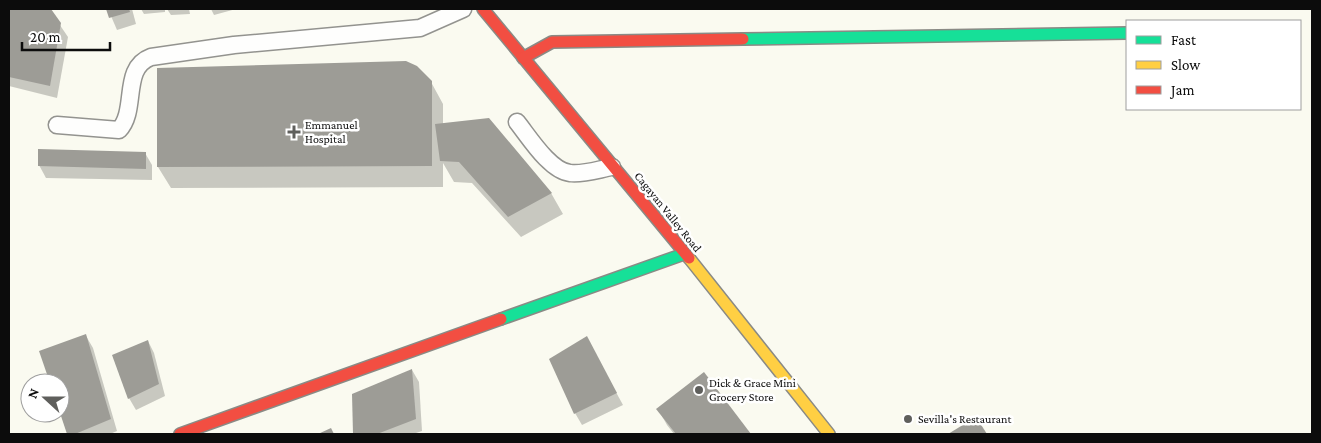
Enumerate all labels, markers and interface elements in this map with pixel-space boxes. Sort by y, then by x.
scale bar [22,20,110,52]
legend [1126,20,1301,110]
text: 20 m [30,29,61,45]
text: Fast [1171,32,1197,48]
text: Slow [1171,57,1201,73]
text: Jam [1169,82,1194,99]
place label: Emmanuel Hospital [305,118,358,146]
marker: Emmanuel Hospital [287,125,301,139]
street label: Cagayan Valley Road [631,169,705,255]
north arrow [20,373,70,423]
place label: Dick & Grace Mini Grocery Store [709,376,796,404]
marker: Dick & Grace Mini Grocery Store [693,384,705,396]
text: N [24,386,42,401]
place label: Sevilla's Restaurant [918,412,1012,426]
marker: Sevilla's Restaurant [902,413,914,425]

